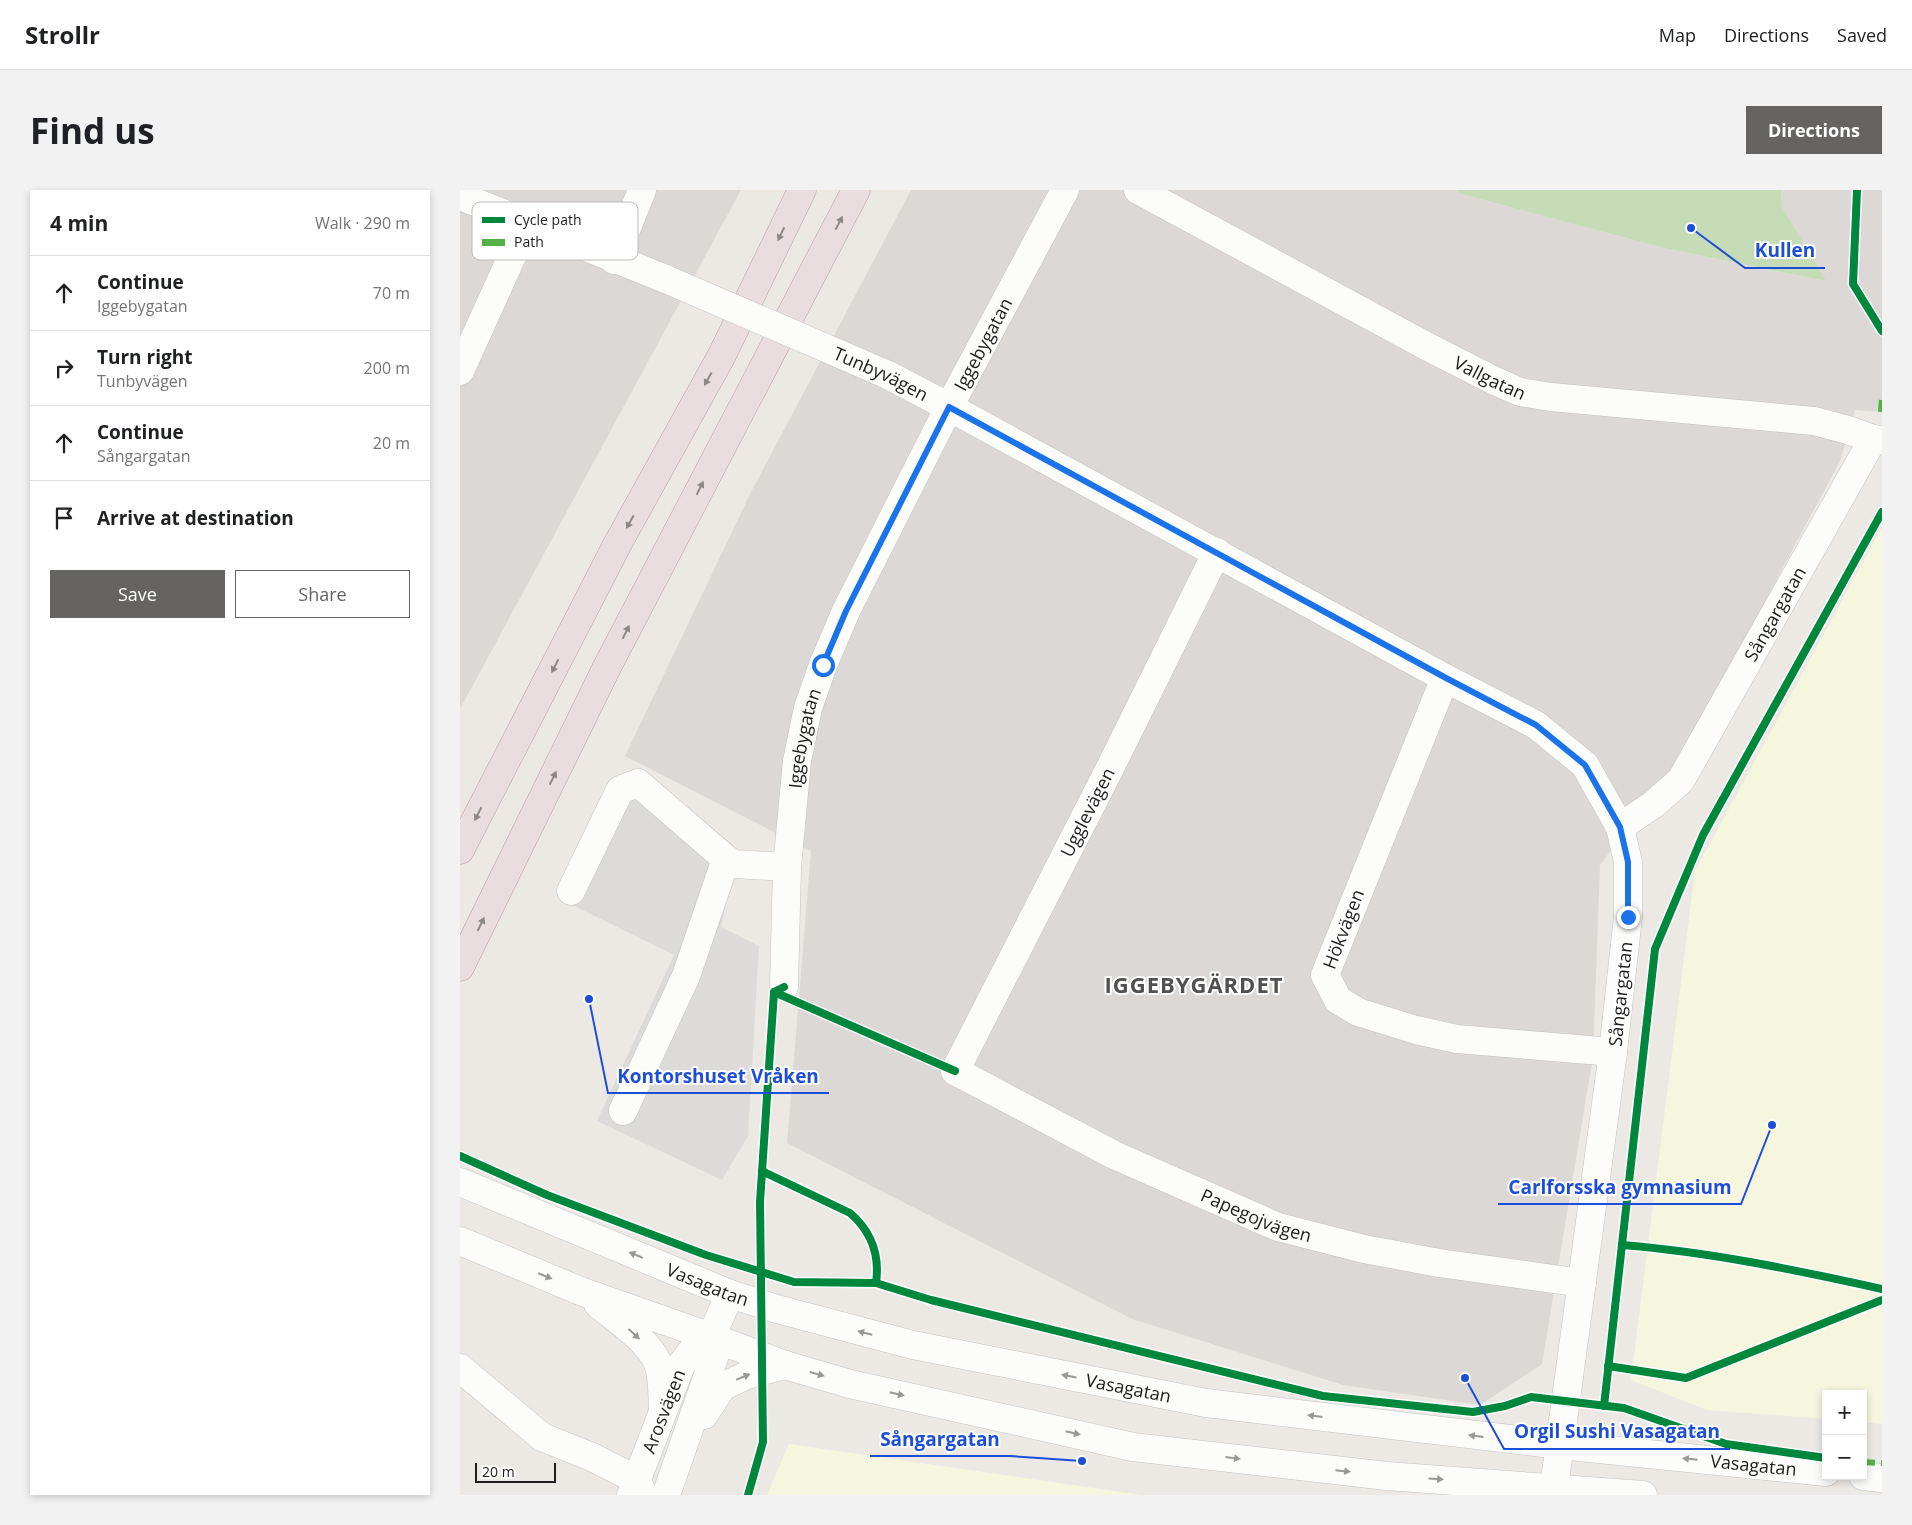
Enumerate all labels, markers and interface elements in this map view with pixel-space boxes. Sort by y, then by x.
text: Strollr [25,18,100,51]
text: Map [1659,23,1696,47]
text: Directions [1724,23,1809,47]
text: Saved [1837,23,1887,47]
button: Directions [1746,106,1882,154]
text: Find us [30,107,155,154]
legend [472,202,638,260]
text: 4 min [50,209,108,237]
text: Cycle path [514,210,582,229]
text: Walk · 290 m [315,212,410,234]
one-way arrow [835,215,843,230]
one-way arrow [776,227,784,241]
text: Path [514,232,544,251]
callout: Kullen [1745,234,1825,268]
text: Kullen [1755,237,1815,263]
text: Continue [97,269,184,295]
icon: ahead [50,279,78,307]
text: 70 m [373,282,410,304]
street label: Iggebygatan [948,293,1017,395]
text: Iggebygatan [97,295,188,317]
street label: Tunbyvägen [830,341,933,406]
text: Turn right [97,344,192,370]
street label: Vallgatan [1450,350,1530,405]
icon: right [50,354,78,382]
text: 200 m [364,357,410,379]
text: Tunbyvägen [97,370,188,392]
one-way arrow [704,373,713,386]
text: Continue [97,419,184,445]
icon: ahead [50,429,78,457]
text: 20 m [373,432,410,454]
text: Sångargatan [97,445,191,467]
one-way arrow [696,481,704,495]
icon: arrive [50,504,78,532]
text: Arrive at destination [97,505,294,531]
one-way arrow [625,515,634,528]
street label: Sångargatan [1738,562,1811,666]
button: Save [50,570,225,618]
button: Share [235,570,410,618]
one-way arrow [621,626,630,639]
route start [812,654,835,677]
one-way arrow [551,658,559,673]
street label: Iggebygatan [782,685,826,790]
street label: Ugglevägen [1054,763,1120,861]
one-way arrow [549,771,557,785]
one-way arrow [474,807,482,822]
street label: Hökvägen [1317,886,1369,972]
route end [1617,906,1640,929]
one-way arrow [478,917,486,931]
street label: Sångargatan [1603,940,1637,1048]
district label: IGGEBYGÄRDET [1105,969,1283,999]
callout: Kontorshuset Vråken [608,1059,829,1093]
text: Kontorshuset Vråken [617,1063,819,1089]
callout: Carlforsska gymnasium [1498,1170,1741,1204]
text: Carlforsska gymnasium [1508,1174,1732,1200]
street label: Papegojvägen [1197,1183,1314,1247]
one-way arrow [629,1251,643,1259]
street label: Vasagatan [663,1257,752,1311]
one-way arrow [538,1273,552,1281]
one-way arrow [628,1329,641,1340]
one-way arrow [858,1329,873,1337]
street label: Arosvägen [636,1366,690,1456]
street label: Vasagatan [1084,1367,1173,1408]
one-way arrow [810,1371,825,1379]
one-way arrow [1061,1372,1076,1380]
one-way arrow [736,1373,751,1381]
one-way arrow [890,1390,905,1398]
map controls [1822,1390,1867,1480]
button: + [1822,1390,1867,1435]
one-way arrow [1307,1412,1323,1420]
callout: Orgil Sushi Vasagatan [1504,1415,1730,1449]
text: Orgil Sushi Vasagatan [1514,1418,1720,1444]
callout: Sångargatan [870,1422,1010,1456]
text: Sångargatan [880,1426,1000,1452]
one-way arrow [1065,1429,1080,1437]
one-way arrow [1468,1432,1484,1440]
button: − [1822,1435,1867,1480]
street label: Vasagatan [1709,1448,1798,1481]
one-way arrow [1226,1454,1242,1462]
one-way arrow [1682,1455,1698,1463]
scale bar [475,1460,556,1483]
text: 20 m [482,1462,515,1481]
one-way arrow [1336,1467,1352,1475]
one-way arrow [1428,1476,1444,1484]

